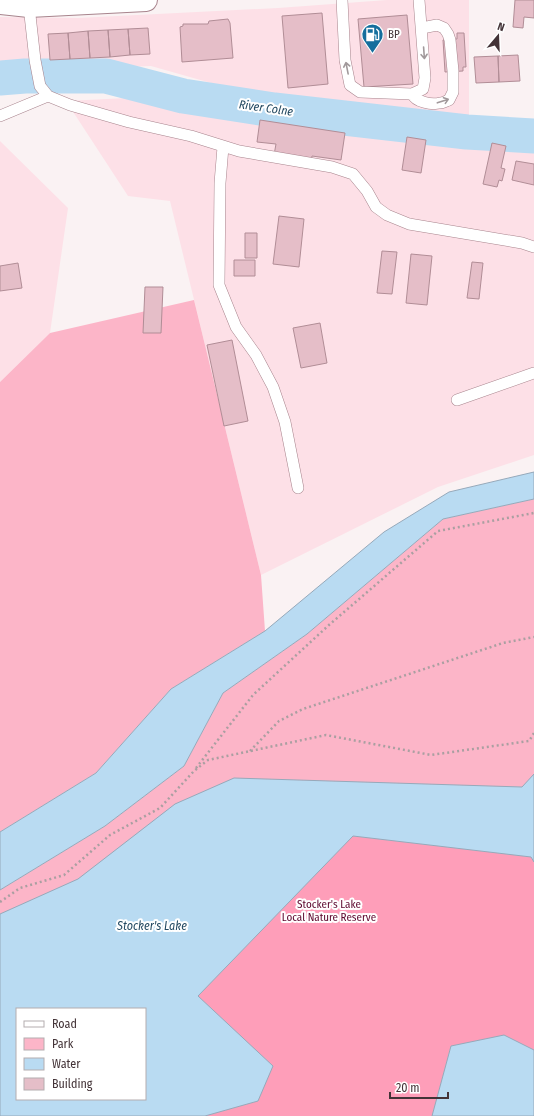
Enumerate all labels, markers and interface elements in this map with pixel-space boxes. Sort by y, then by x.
north arrow [478,16,518,56]
text: N [496,20,506,34]
fuel station icon: BP [359,21,385,54]
place label: BP [388,28,400,41]
one-way arrow [420,46,427,59]
one-way arrow [342,62,350,75]
water label: River Colne [238,97,294,119]
one-way arrow [437,97,450,104]
park label: Stocker's Lake Local Nature Reserve [282,898,376,924]
water label: Stocker's Lake [116,919,187,933]
legend [16,1008,146,1100]
text: Road [52,1017,77,1031]
text: Park [52,1037,74,1051]
text: Water [52,1057,81,1071]
scale bar [390,1074,448,1100]
text: Building [52,1077,93,1091]
text: 20 m [396,1081,420,1095]

